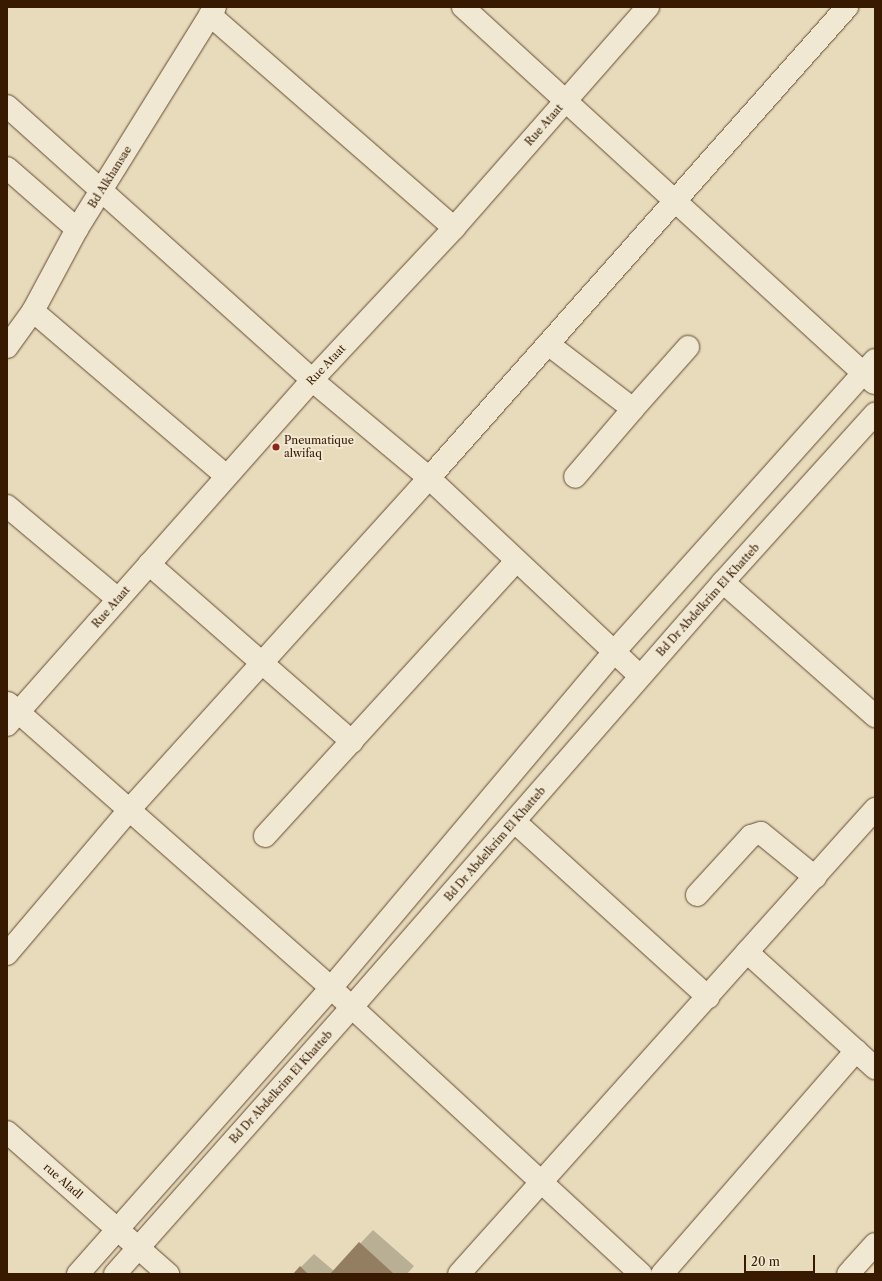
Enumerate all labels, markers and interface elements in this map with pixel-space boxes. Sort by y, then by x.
street label: Rue Ataat [522,101,566,149]
street label: Bd Alkhansae [85,143,135,211]
street label: Rue Ataat [304,342,348,388]
place label: Pneumatique alwifaq [284,434,354,460]
marker: Pneumatique alwifaq [271,442,281,452]
street label: Bd Dr Abdelkrim El Khatteb [654,541,762,659]
street label: Rue Ataat [89,583,133,631]
street label: Bd Dr Abdelkrim El Khatteb [442,784,548,904]
street label: Bd Dr Abdelkrim El Khatteb [227,1028,335,1146]
street label: rue Aladl [41,1160,85,1202]
scale bar [746,1247,817,1273]
text: 20 m [751,1254,780,1269]

